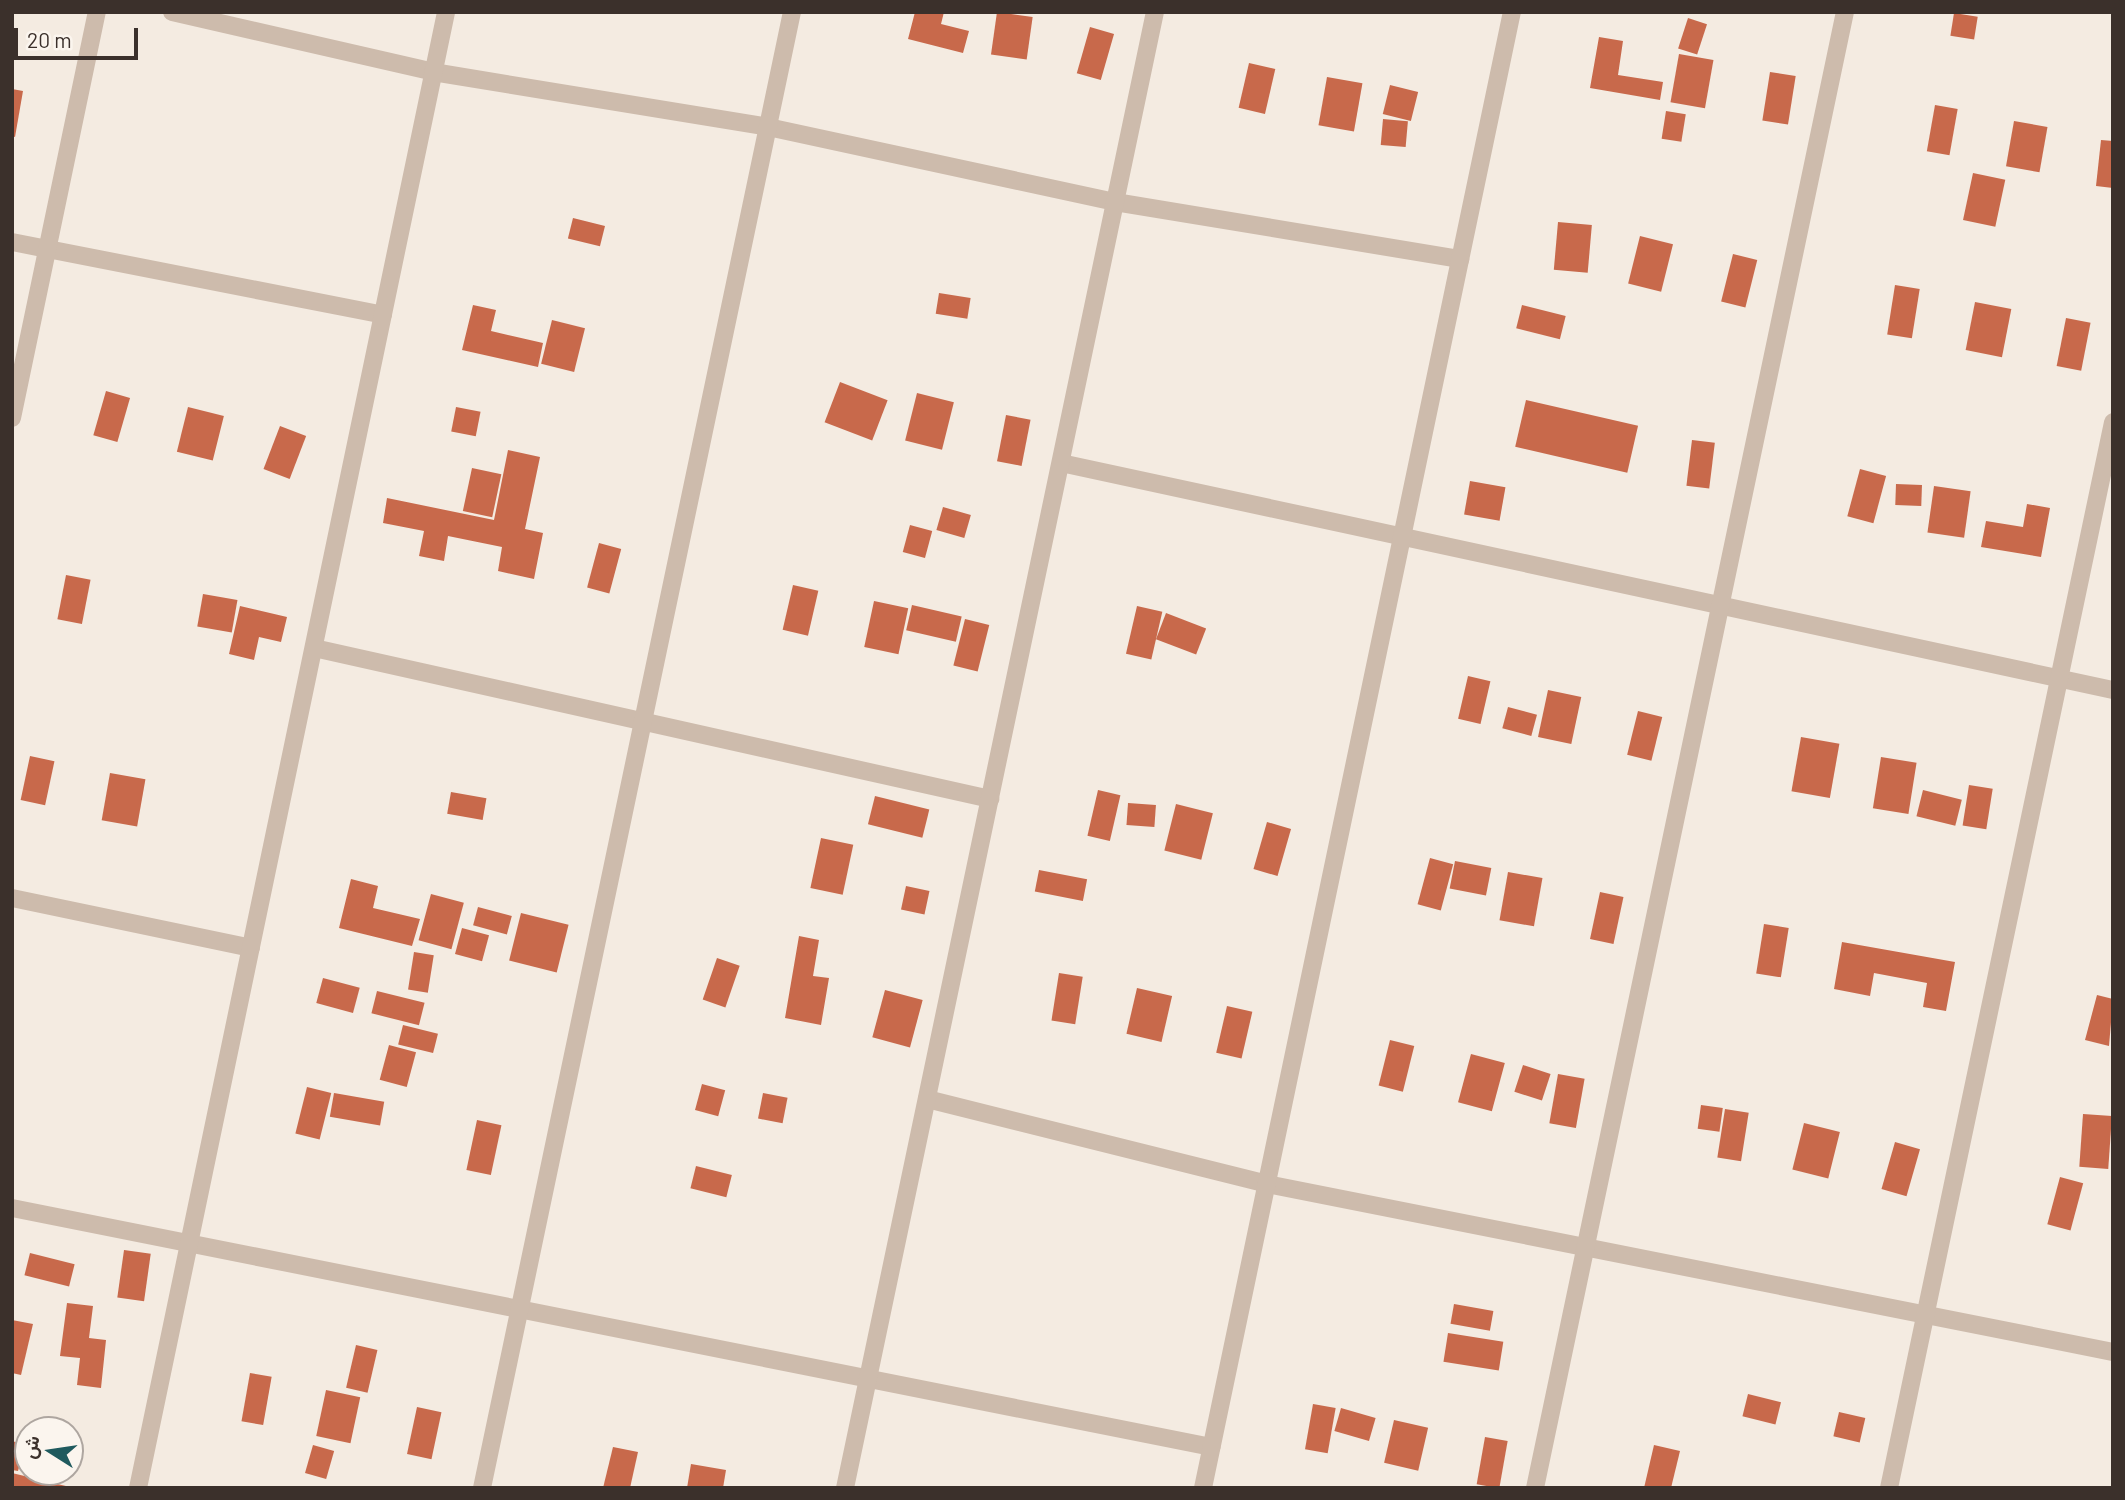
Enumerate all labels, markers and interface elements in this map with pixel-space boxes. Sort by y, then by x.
scale bar [18,14,142,58]
text: 20 m [27,27,72,52]
north arrow [14,1416,84,1486]
text: ش [16,1433,44,1461]

